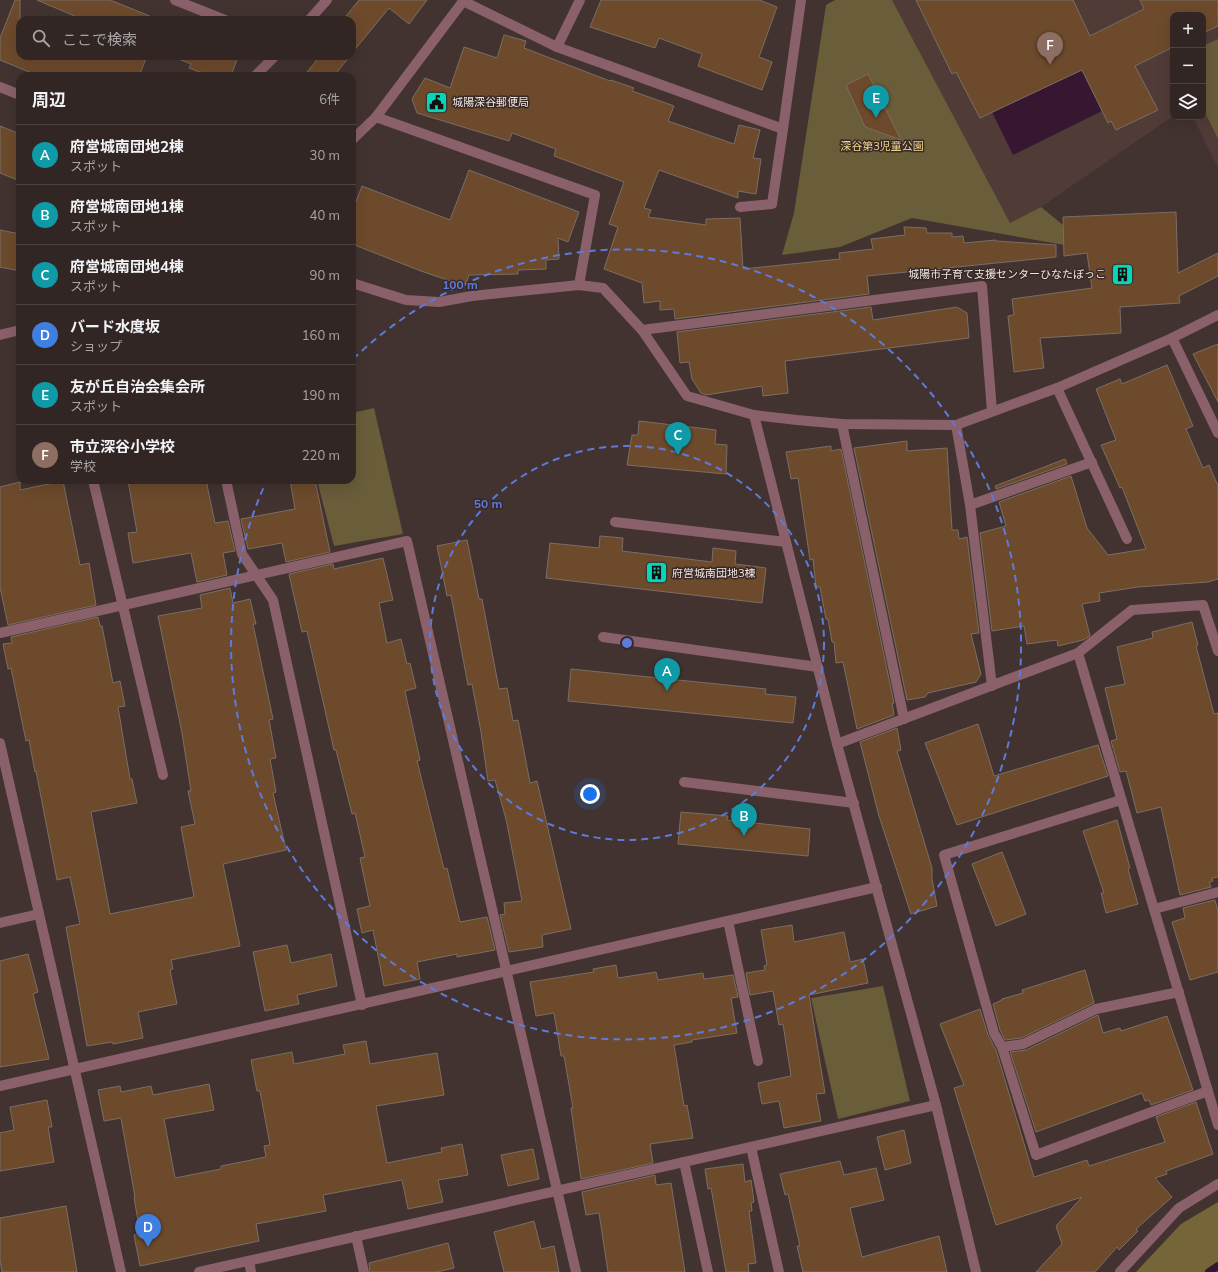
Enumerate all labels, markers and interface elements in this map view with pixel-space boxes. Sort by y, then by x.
map controls [1170,12,1206,120]
button: + [1170,12,1206,48]
search box [16,16,356,60]
icon: search [30,27,52,49]
text: ここで検索 [62,30,137,49]
pin: F [1037,32,1063,65]
button: − [1170,48,1206,84]
button: layers [1170,84,1206,120]
pin: E [863,85,889,118]
text: 周辺 [32,89,66,110]
public building icon: 城陽深谷郵便局 [424,89,450,115]
text: 6件 [319,91,340,107]
place label: 城陽深谷郵便局 [452,95,529,109]
text: 府営城南団地2棟 [70,137,184,156]
park label: 深谷第3児童公園 [840,139,924,153]
text: A [40,147,50,163]
text: 30 m [310,147,340,163]
text: スポット [70,158,122,174]
text: 府営城南団地1棟 [70,197,184,216]
text: B [41,207,49,223]
text: 40 m [310,207,340,223]
text: スポット [70,218,122,234]
text: 府営城南団地4棟 [70,257,184,276]
building icon: 城陽市子育て支援センターひなたぼっこ [1109,261,1135,287]
text: C [41,267,49,283]
text: 90 m [310,267,340,283]
place label: 城陽市子育て支援センターひなたぼっこ [908,267,1106,281]
text: 100 m [442,277,478,292]
text: スポット [70,278,122,294]
text: バード水度坂 [70,317,160,336]
text: D [40,327,50,343]
text: 160 m [302,327,340,343]
text: ショップ [70,338,122,354]
text: 友が丘自治会集会所 [70,377,205,396]
text: E [41,387,49,403]
text: 190 m [302,387,340,403]
text: スポット [70,398,122,414]
pin: C [665,422,691,455]
text: 市立深谷小学校 [70,437,175,456]
text: F [41,447,49,463]
text: 220 m [302,447,340,463]
text: 学校 [70,458,96,474]
text: 50 m [474,496,502,511]
building icon: 府営城南団地3棟 [643,560,669,586]
place label: 府営城南団地3棟 [672,566,756,580]
centre of rings [620,636,634,650]
pin: A [654,658,680,691]
your location [580,784,600,804]
pin: B [731,803,757,836]
pin: D [135,1214,161,1247]

